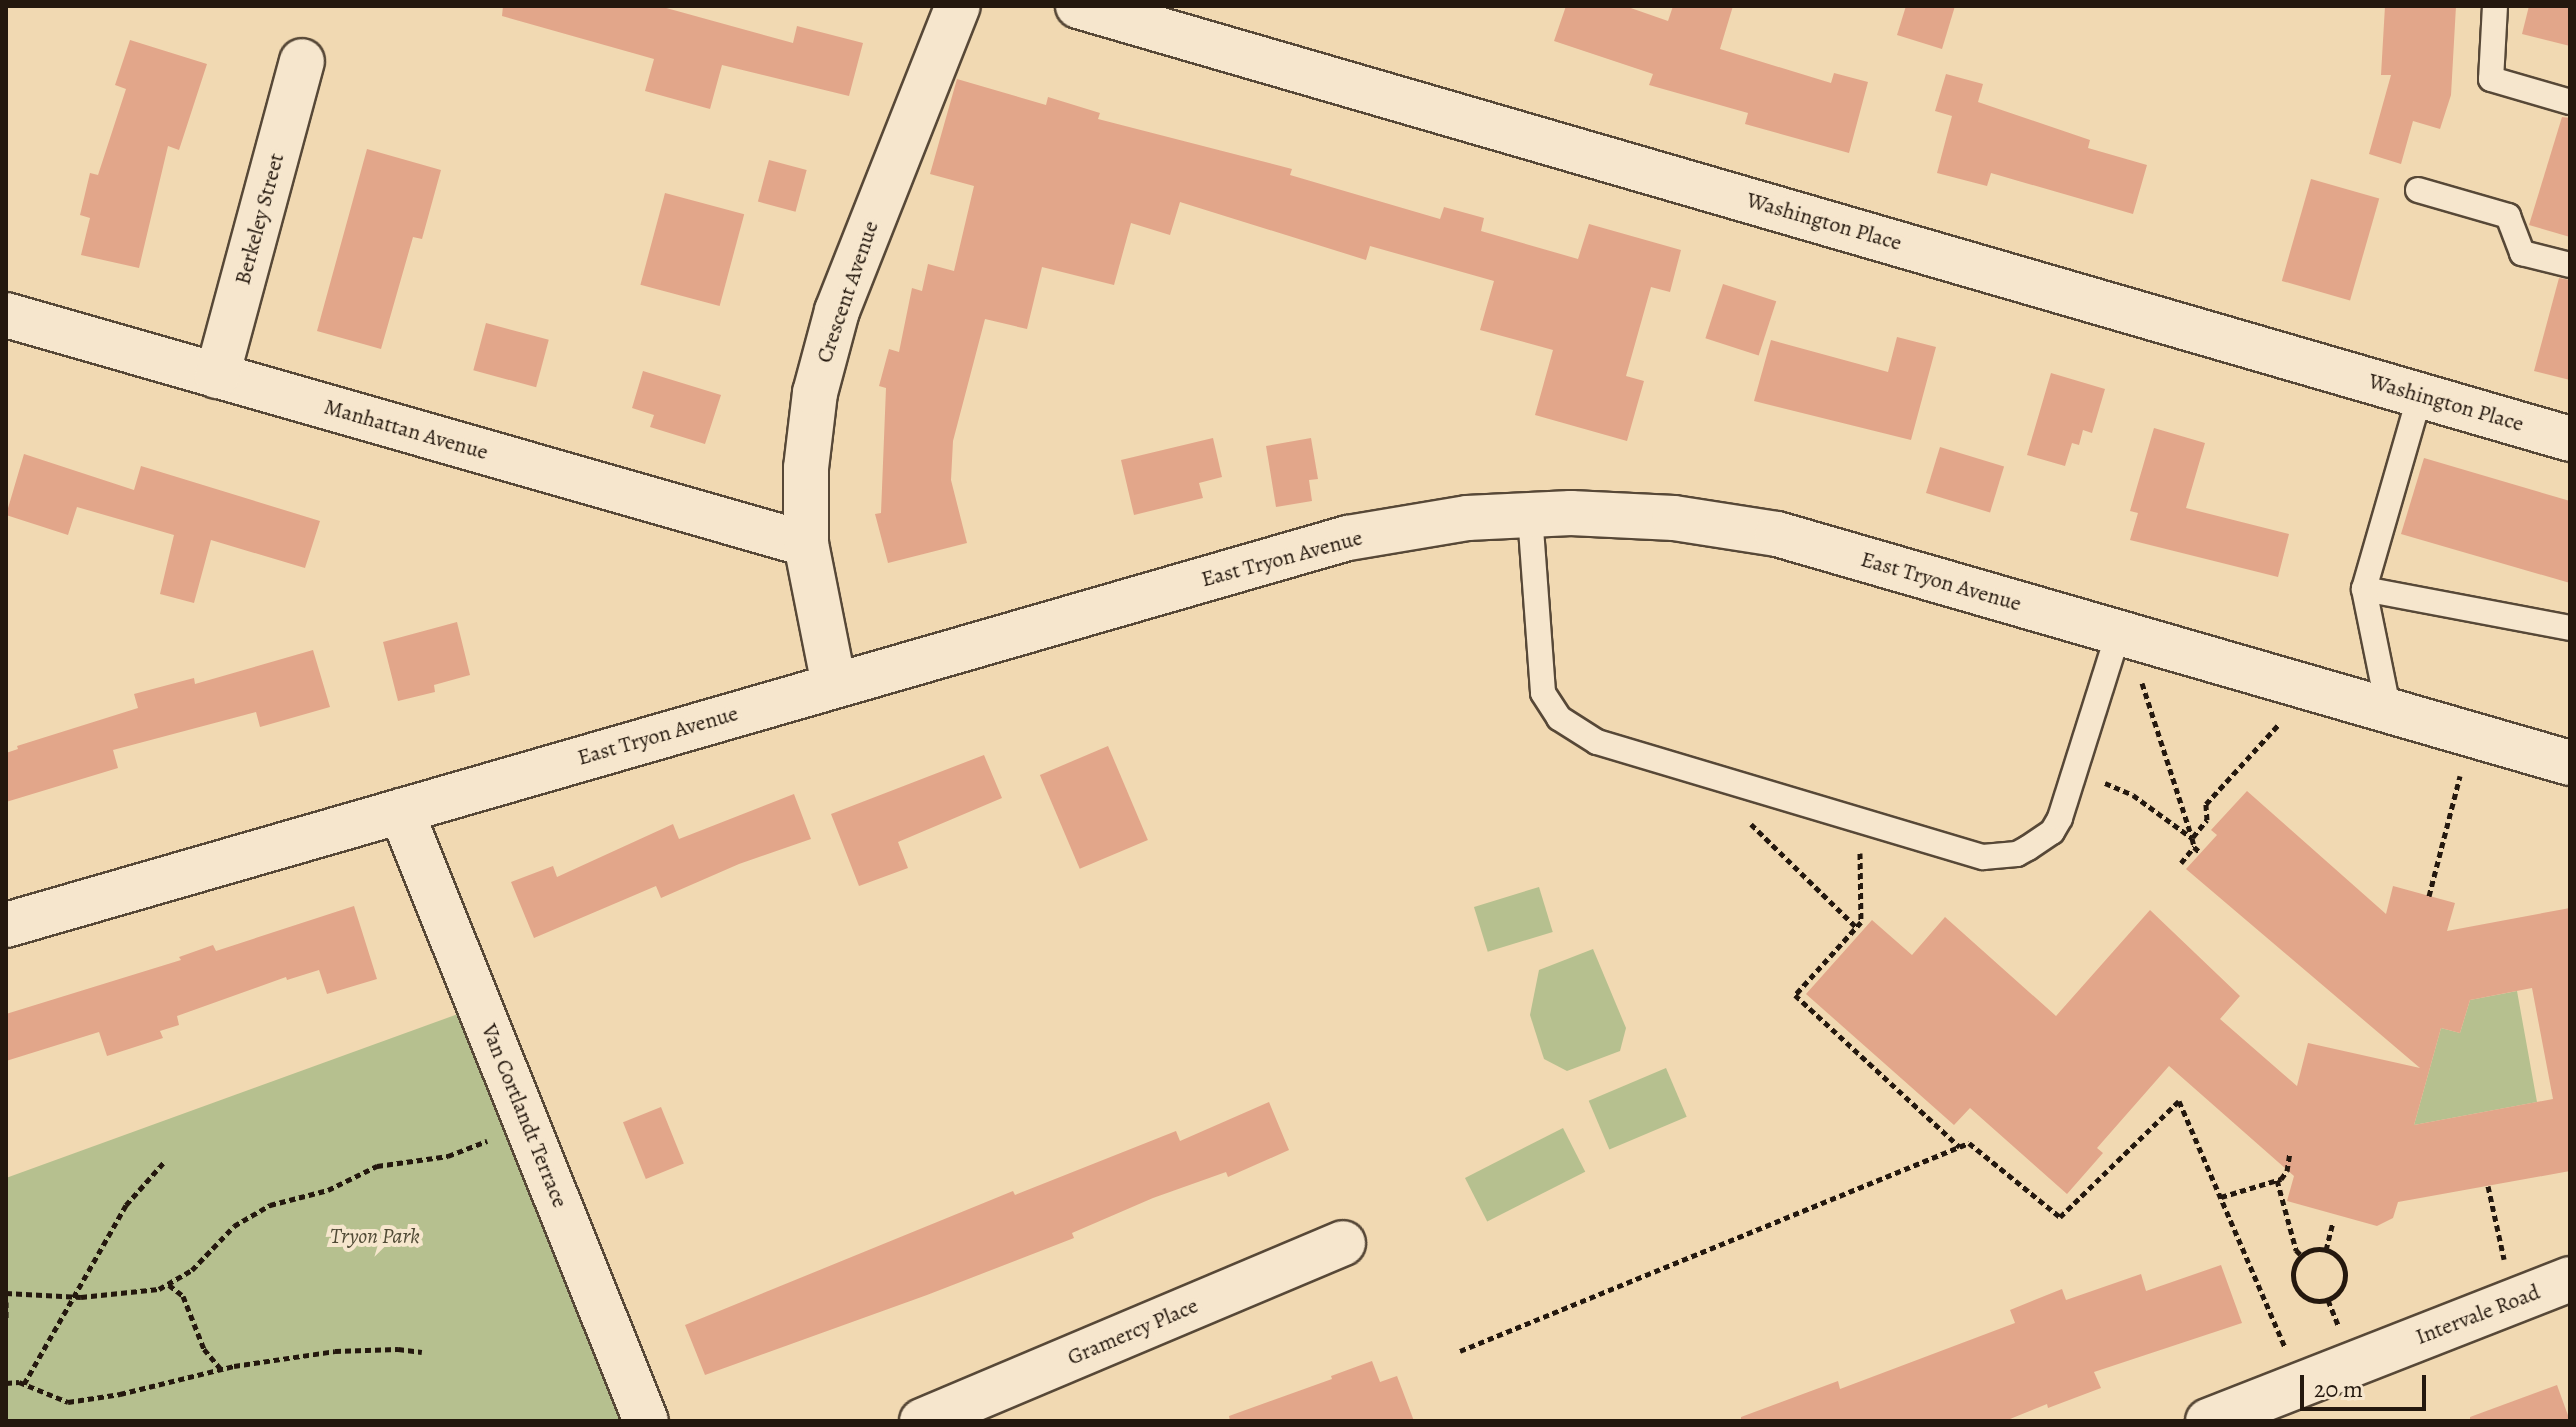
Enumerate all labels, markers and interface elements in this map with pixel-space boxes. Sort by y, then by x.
street label: Berkeley Street [230,150,290,288]
street label: Washington Place [1743,187,1905,257]
street label: Crescent Avenue [811,218,885,366]
street label: Washington Place [2365,368,2527,438]
street label: Manhattan Avenue [321,394,491,466]
street label: East Tryon Avenue [1199,525,1365,593]
street label: East Tryon Avenue [1858,546,2024,618]
street label: East Tryon Avenue [575,700,741,772]
street label: Van Cortlandt Terrace [475,1020,573,1212]
park label: Tryon Park [330,1224,420,1250]
street label: Intervale Road [2412,1279,2544,1351]
street label: Gramercy Place [1064,1293,1202,1371]
scale bar [2304,1359,2430,1409]
text: 20 m [2314,1373,2363,1405]

